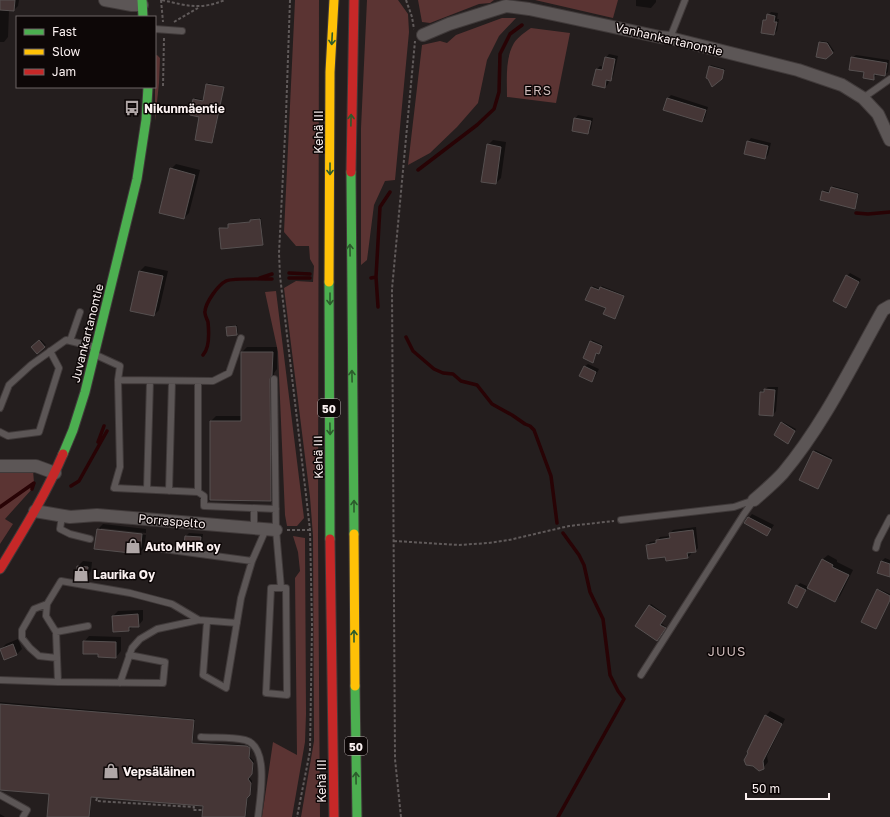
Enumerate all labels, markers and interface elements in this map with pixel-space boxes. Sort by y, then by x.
legend [16,16,156,88]
street label: Vanhankartanontie [614,19,724,59]
text: Fast [52,24,77,39]
one-way arrow [328,32,335,45]
text: Slow [52,44,80,59]
text: Jam [52,64,76,79]
district label: ERS [524,82,552,98]
bus stop icon: Nikunmäentie [123,99,141,117]
place label: Nikunmäentie [144,101,225,116]
street label: Kehä III [311,110,326,154]
one-way arrow [347,114,355,127]
one-way arrow [326,162,334,175]
one-way arrow [347,244,354,257]
street label: Juvankartanontie [67,282,107,384]
one-way arrow [326,292,334,305]
one-way arrow [348,370,356,383]
road number: 50 [318,399,340,417]
one-way arrow [326,422,333,435]
street label: Kehä III [310,435,326,479]
one-way arrow [350,500,358,513]
street label: Porraspelto [138,511,206,531]
shop icon: Auto MHR oy [124,537,142,555]
place label: Auto MHR oy [145,539,222,554]
shop icon: Laurika Oy [72,565,90,583]
place label: Laurika Oy [93,567,156,582]
one-way arrow [350,630,358,643]
district label: JUUS [708,643,746,659]
road number: 50 [345,737,367,755]
street label: Kehä III [314,759,329,803]
shop icon: Vepsäläinen [102,762,120,780]
place label: Vepsäläinen [123,764,195,779]
one-way arrow [352,772,360,785]
scale bar [746,775,829,801]
text: 50 m [752,781,780,796]

